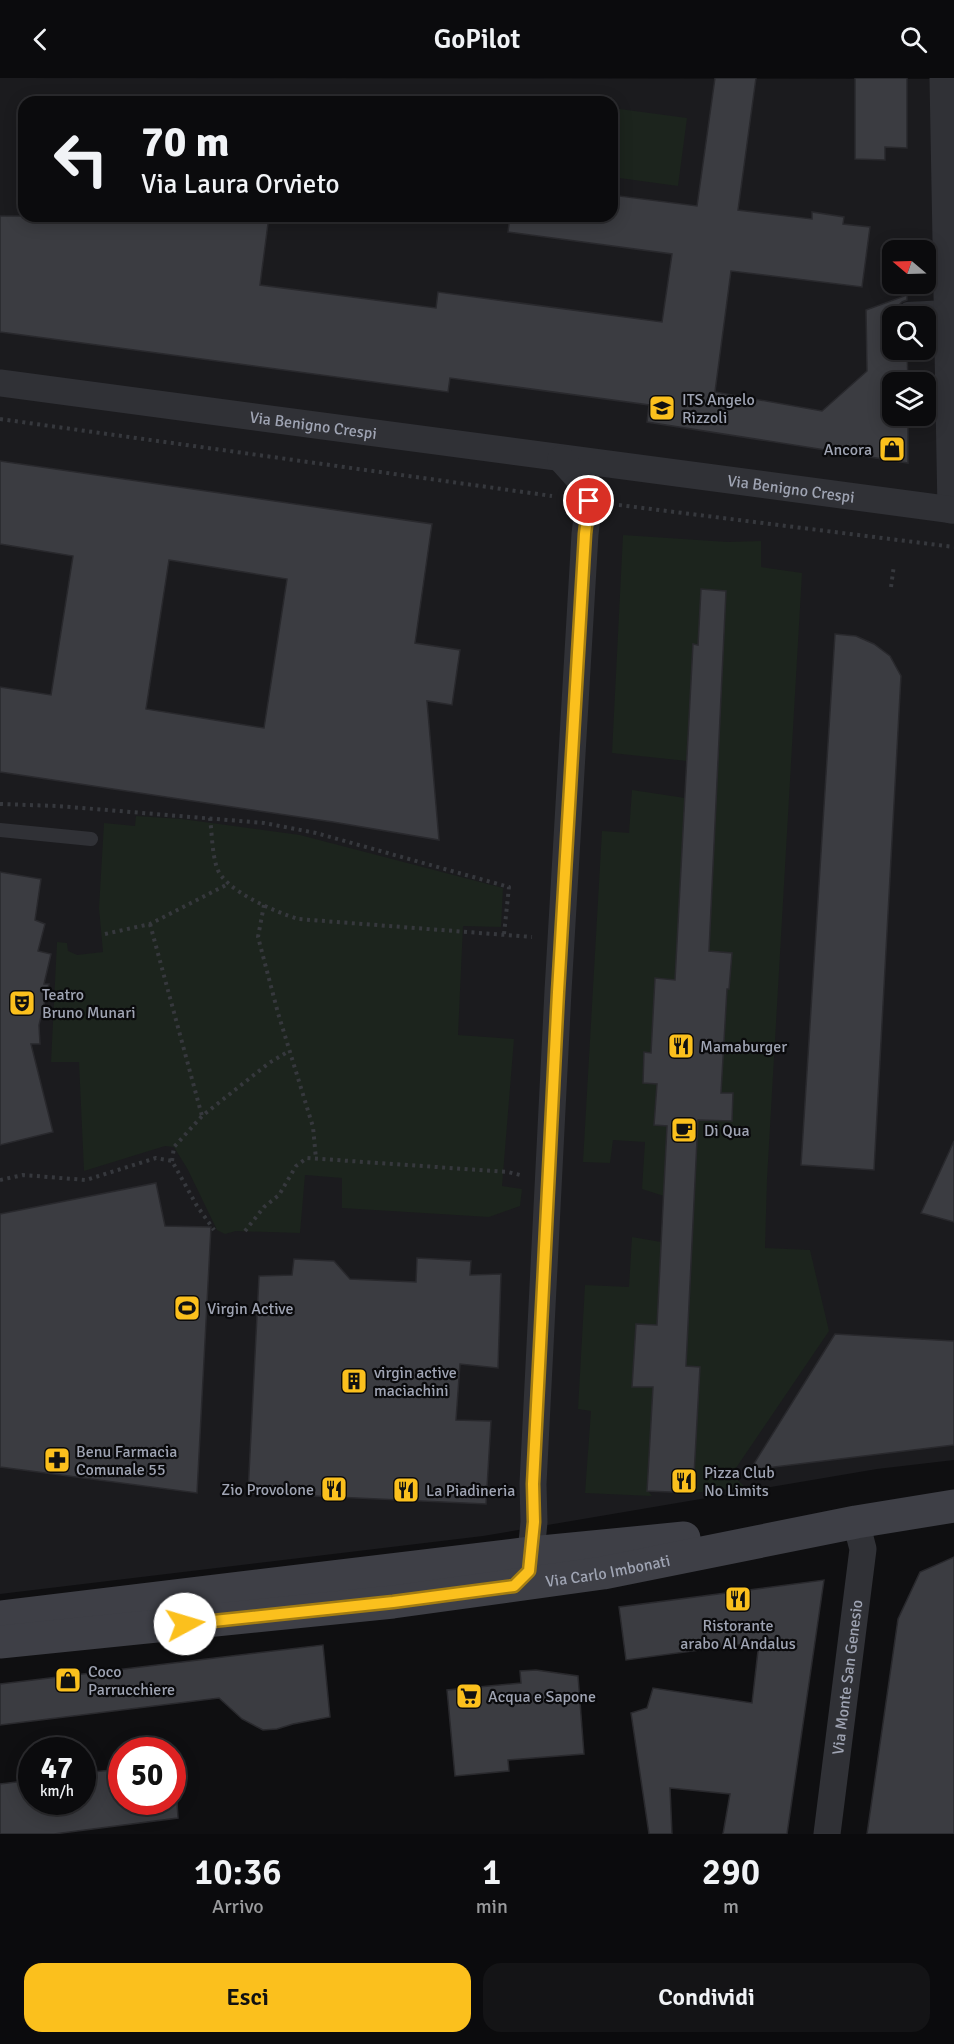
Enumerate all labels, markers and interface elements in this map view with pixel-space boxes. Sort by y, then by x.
icon: back [24,23,57,56]
text: GoPilot [434,23,520,56]
icon: search [897,23,930,56]
text: 70 m [141,117,230,168]
icon: left [42,120,120,198]
text: Via Laura Orvieto [141,168,340,201]
north arrow [882,240,936,294]
map controls [882,240,936,426]
button: search [882,306,936,360]
button: layers [882,372,936,426]
place label: ITS Angelo Rizzoli [682,390,755,428]
school or university icon: ITS Angelo Rizzoli [647,393,677,423]
street label: Via Benigno Crespi [248,407,378,444]
shop icon: Ancora [877,434,907,464]
place label: Ancora [824,440,872,460]
street label: Via Benigno Crespi [726,471,856,508]
pin [563,475,614,526]
icon: arrive [572,484,605,517]
place label: Teatro Bruno Munari [42,985,136,1023]
theatre icon: Teatro Bruno Munari [7,988,37,1018]
restaurant icon: Mamaburger [666,1031,696,1061]
place label: Mamaburger [700,1037,787,1057]
cafe icon: Di Qua [669,1115,699,1145]
place label: Di Qua [704,1121,750,1141]
sports icon: Virgin Active [172,1293,202,1323]
place label: Virgin Active [207,1299,293,1319]
place label: virgin active maciachini [374,1363,457,1401]
building icon: virgin active maciachini [339,1366,369,1396]
place label: Benu Farmacia Comunale 55 [76,1442,177,1480]
pharmacy icon: Benu Farmacia Comunale 55 [42,1445,72,1475]
place label: Pizza Club No Limits [704,1463,775,1501]
restaurant icon: Pizza Club No Limits [669,1466,699,1496]
restaurant icon: Zio Provolone [319,1474,349,1504]
restaurant icon: La Piadineria [391,1475,421,1505]
place label: Zio Provolone [221,1480,314,1500]
place label: La Piadineria [426,1481,515,1501]
street label: Via Carlo Imbonati [544,1551,672,1592]
restaurant icon: Ristorante arabo Al Andalus [723,1584,753,1614]
position arrow [153,1592,217,1656]
street label: Via Monte San Genesio [828,1599,868,1756]
place label: Ristorante arabo Al Andalus [680,1616,796,1654]
place label: Coco Parrucchiere [88,1662,175,1700]
shop icon: Coco Parrucchiere [53,1665,83,1695]
supermarket icon: Acqua e Sapone [454,1681,484,1711]
place label: Acqua e Sapone [488,1687,596,1707]
speed limit sign: 50 [108,1737,186,1815]
text: 47 [41,1750,73,1787]
text: km/h [40,1782,74,1800]
text: 10:36 [194,1850,282,1895]
text: 1 [482,1850,502,1895]
text: 290 [702,1850,760,1895]
text: Arrivo [212,1894,264,1919]
text: min [476,1894,508,1919]
text: m [723,1894,739,1919]
button: Esci [24,1963,471,2032]
button: Condividi [483,1963,930,2032]

